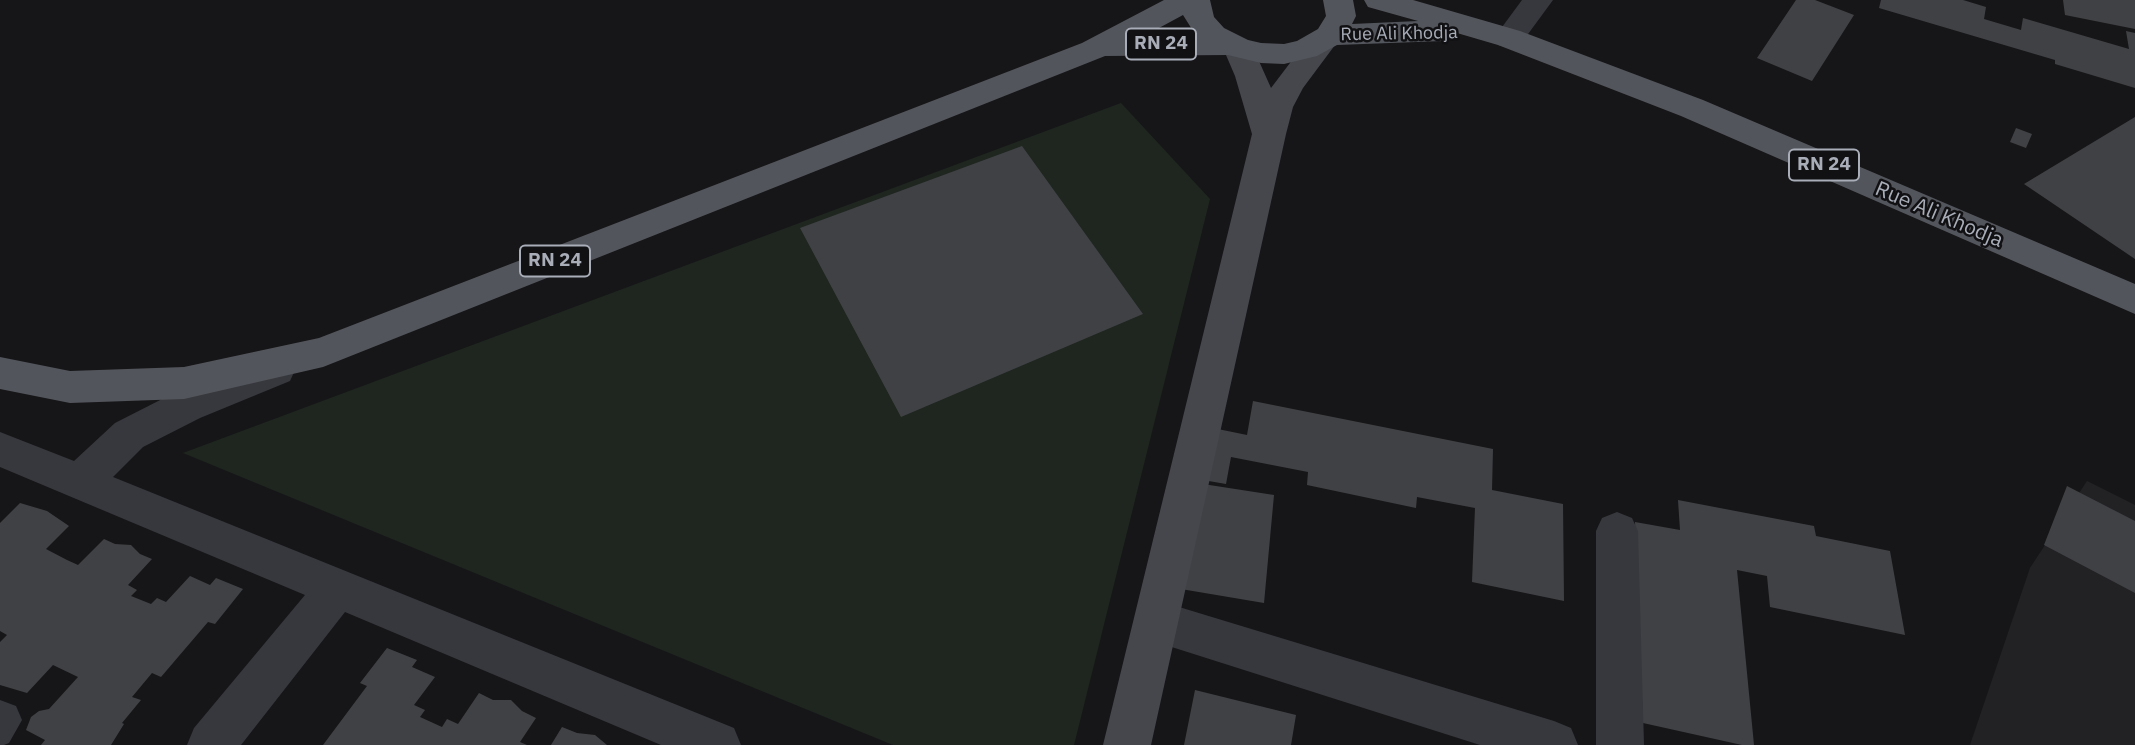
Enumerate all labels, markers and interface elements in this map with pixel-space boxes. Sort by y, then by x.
street label: Rue Ali Khodja [1340,22,1458,46]
road number: RN 24 [1126,28,1196,60]
road number: RN 24 [1789,150,1859,181]
street label: Rue Ali Khodja [1871,177,2007,253]
road number: RN 24 [520,246,590,276]

